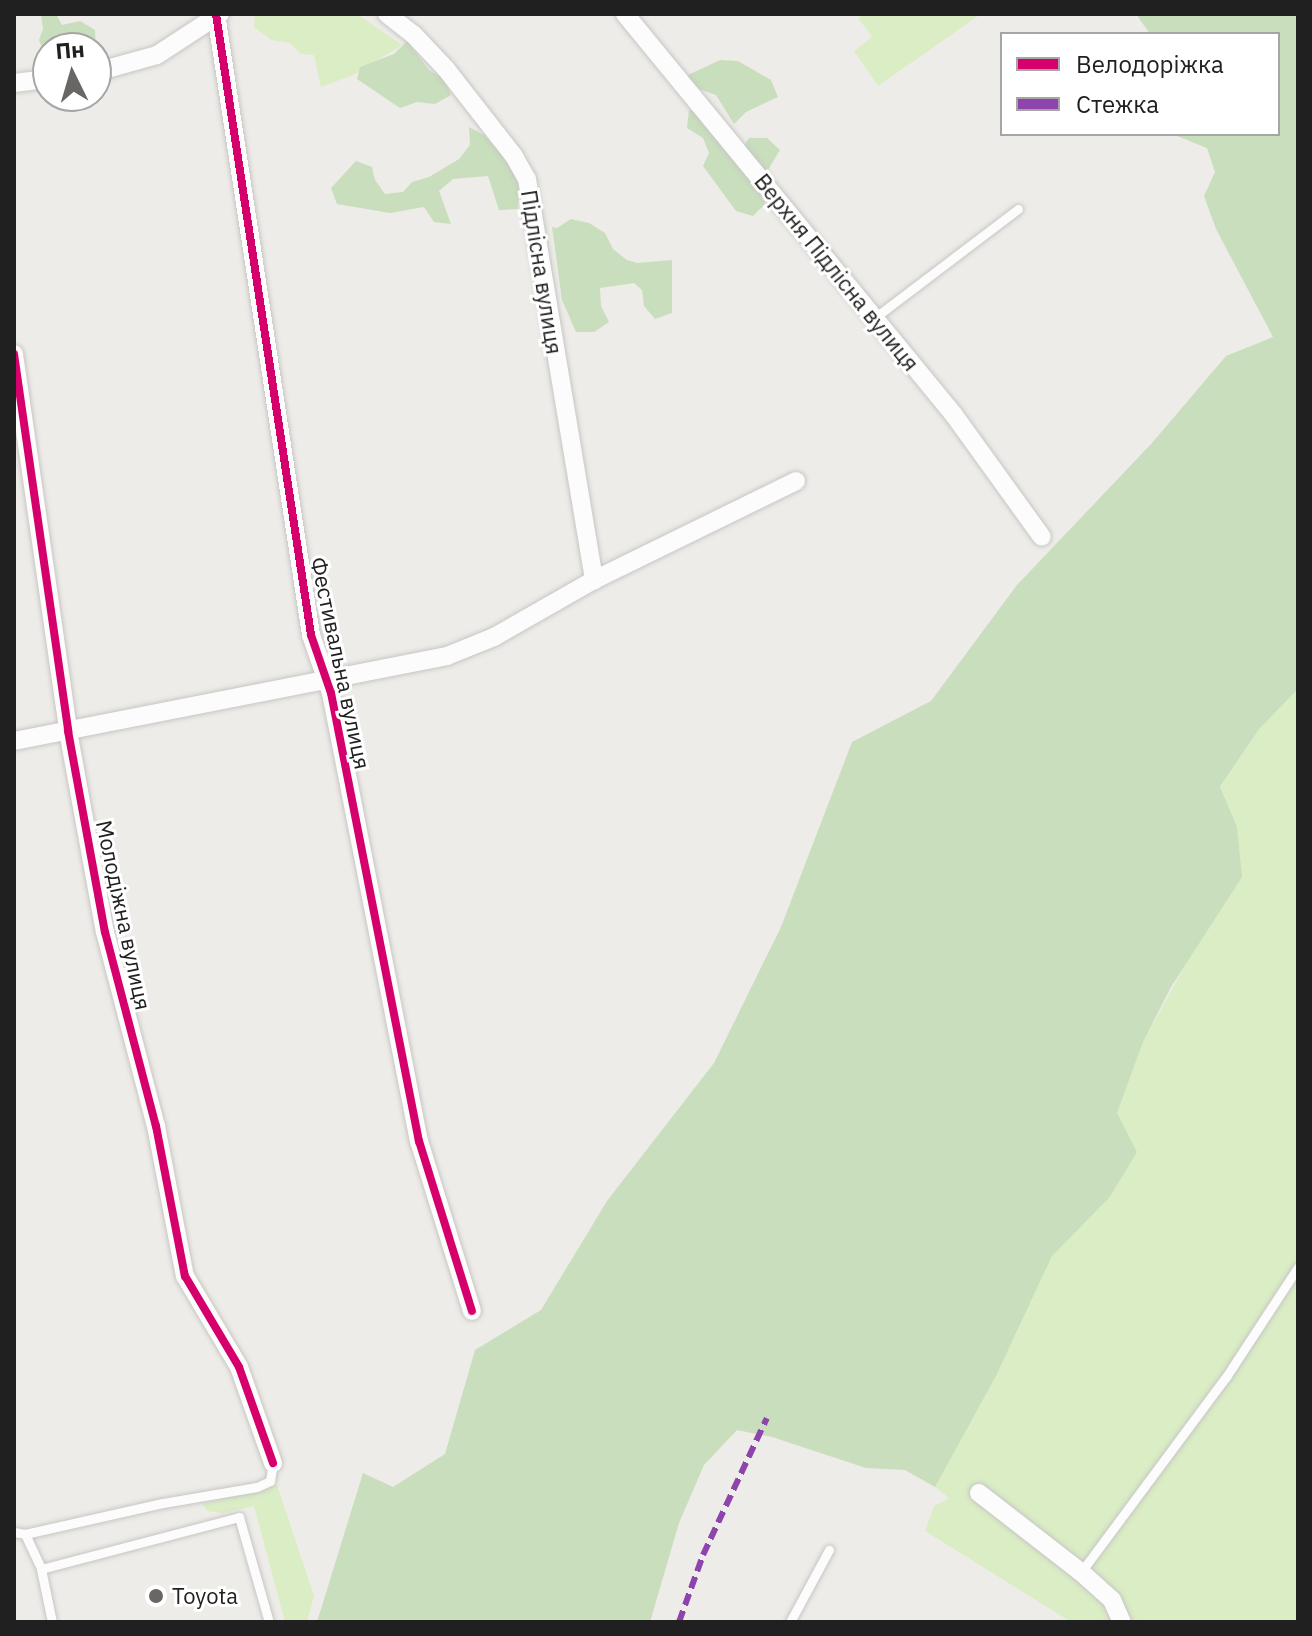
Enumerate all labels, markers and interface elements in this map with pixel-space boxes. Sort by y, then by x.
north arrow [32,32,112,112]
legend [1000,32,1280,136]
text: Пн [54,34,86,65]
text: Велодоріжка [1076,48,1224,80]
text: Стежка [1076,88,1159,120]
street label: Верхня Підлісна вулиця [749,168,925,376]
street label: Підлісна вулиця [516,188,568,356]
street label: Фестивальна вулиця [306,555,376,771]
street label: Молодіжна вулиця [91,818,157,1012]
place label: Toyota [172,1583,238,1609]
marker: Toyota [147,1587,165,1605]

